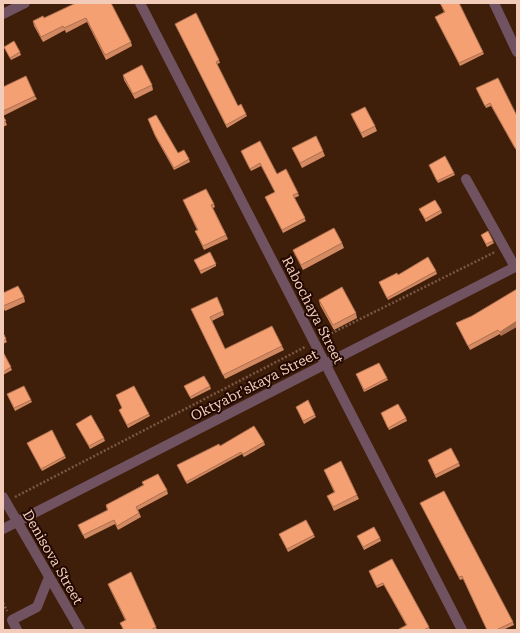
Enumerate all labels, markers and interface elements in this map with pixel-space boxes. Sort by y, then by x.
street label: Rabochaya Street [279,254,347,366]
street label: Oktyabr'skaya Street [188,346,320,424]
street label: Denisova Street [20,507,86,607]

